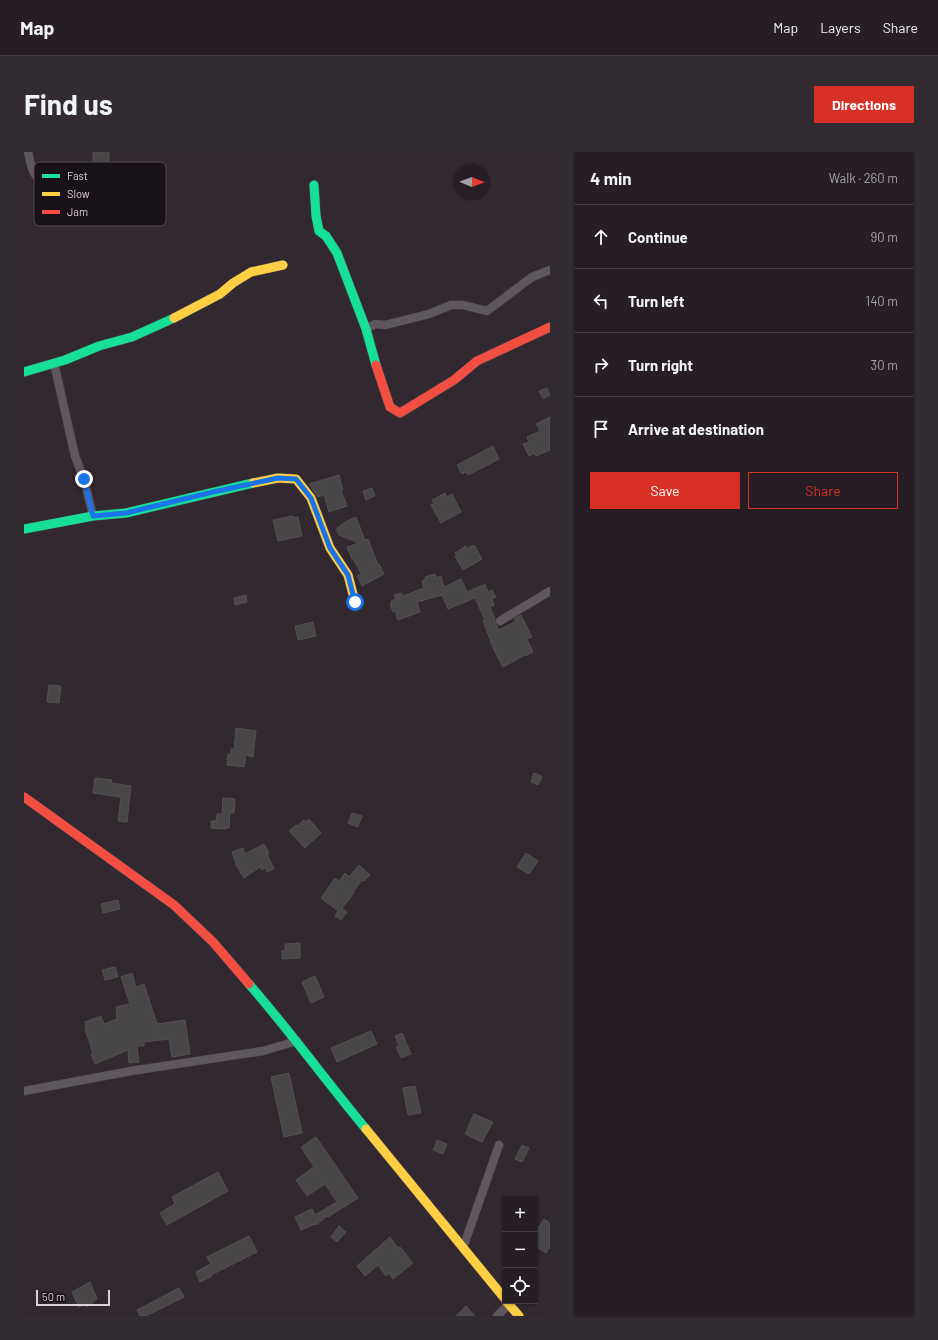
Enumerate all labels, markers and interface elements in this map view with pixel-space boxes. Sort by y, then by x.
text: Map [20,16,54,39]
text: Map [773,19,798,36]
text: Layers [820,19,861,36]
text: Share [883,19,918,36]
button: Directions [814,86,914,123]
text: Find us [24,87,113,121]
legend [34,162,166,226]
north arrow [454,164,490,200]
text: 4 min [590,168,632,188]
text: Fast [67,169,88,182]
text: Walk · 260 m [829,170,898,186]
text: Slow [67,187,90,200]
text: Jam [67,205,88,218]
icon: ahead [590,226,612,248]
text: Continue [628,228,688,246]
text: 90 m [871,229,898,245]
icon: left [590,290,612,312]
text: Turn left [628,292,684,310]
text: 140 m [866,293,898,309]
icon: right [590,354,612,376]
text: Turn right [628,356,693,374]
text: 30 m [871,357,898,373]
icon: arrive [590,418,612,440]
text: Arrive at destination [628,420,764,438]
route end [75,470,93,488]
button: Save [590,472,740,509]
button: Share [748,472,898,509]
route start [346,593,364,611]
map controls [502,1196,538,1304]
button: + [502,1196,538,1232]
button: − [502,1232,538,1268]
button: locate [502,1268,538,1304]
scale bar [36,1288,110,1307]
text: 50 m [42,1290,65,1303]

